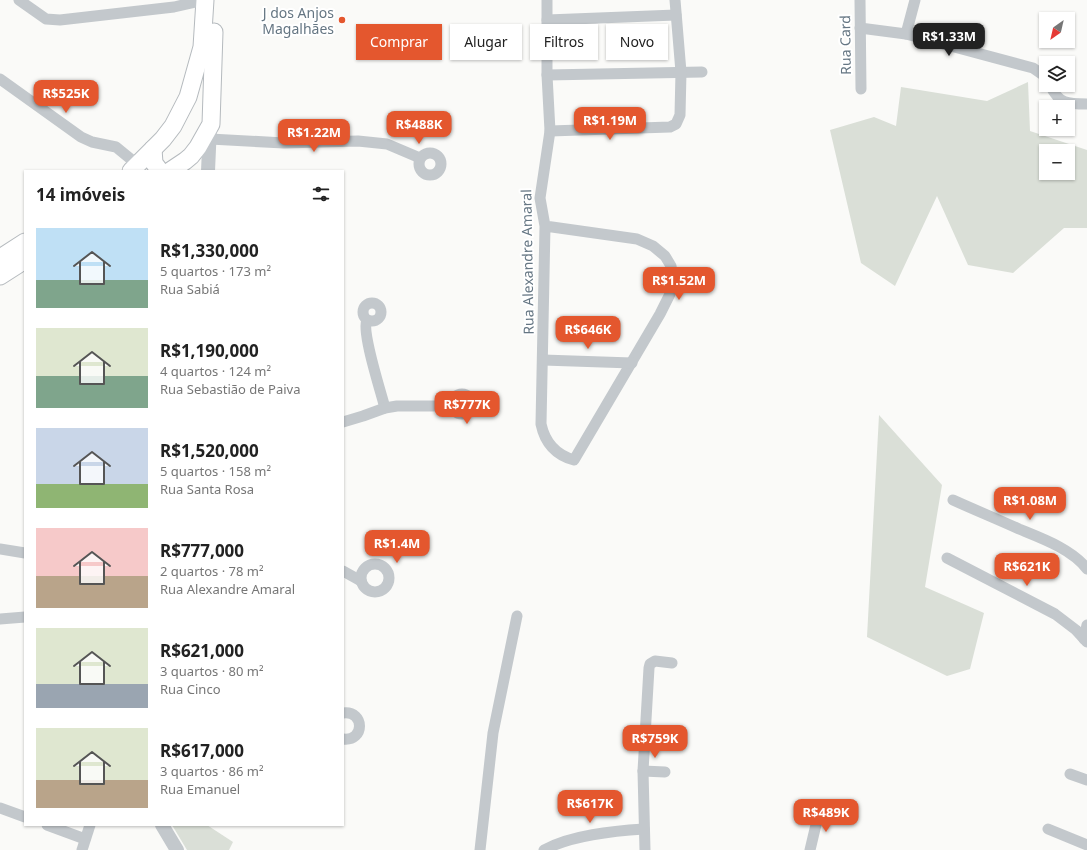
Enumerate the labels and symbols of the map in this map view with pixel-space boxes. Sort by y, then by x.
place label: J dos Anjos Magalhães [261,3,334,38]
north arrow [1039,12,1075,48]
marker: J dos Anjos Magalhães [337,15,347,25]
street label: Rua Card [835,15,855,75]
pin: R$1.33M [912,23,986,57]
pin: R$525K [33,80,99,114]
pin: R$1.19M [573,107,647,141]
pin: R$488K [386,111,452,145]
pin: R$1.22M [277,119,351,153]
street label: Rua Alexandre Amaral [516,189,538,335]
pin: R$1.52M [642,267,716,301]
pin: R$646K [555,316,621,350]
pin: R$777K [434,391,500,425]
pin: R$1.08M [993,487,1067,521]
pin: R$1.4M [364,530,430,564]
pin: R$621K [994,553,1060,587]
pin: R$759K [622,725,688,759]
pin: R$617K [557,790,623,824]
pin: R$489K [793,799,859,833]

